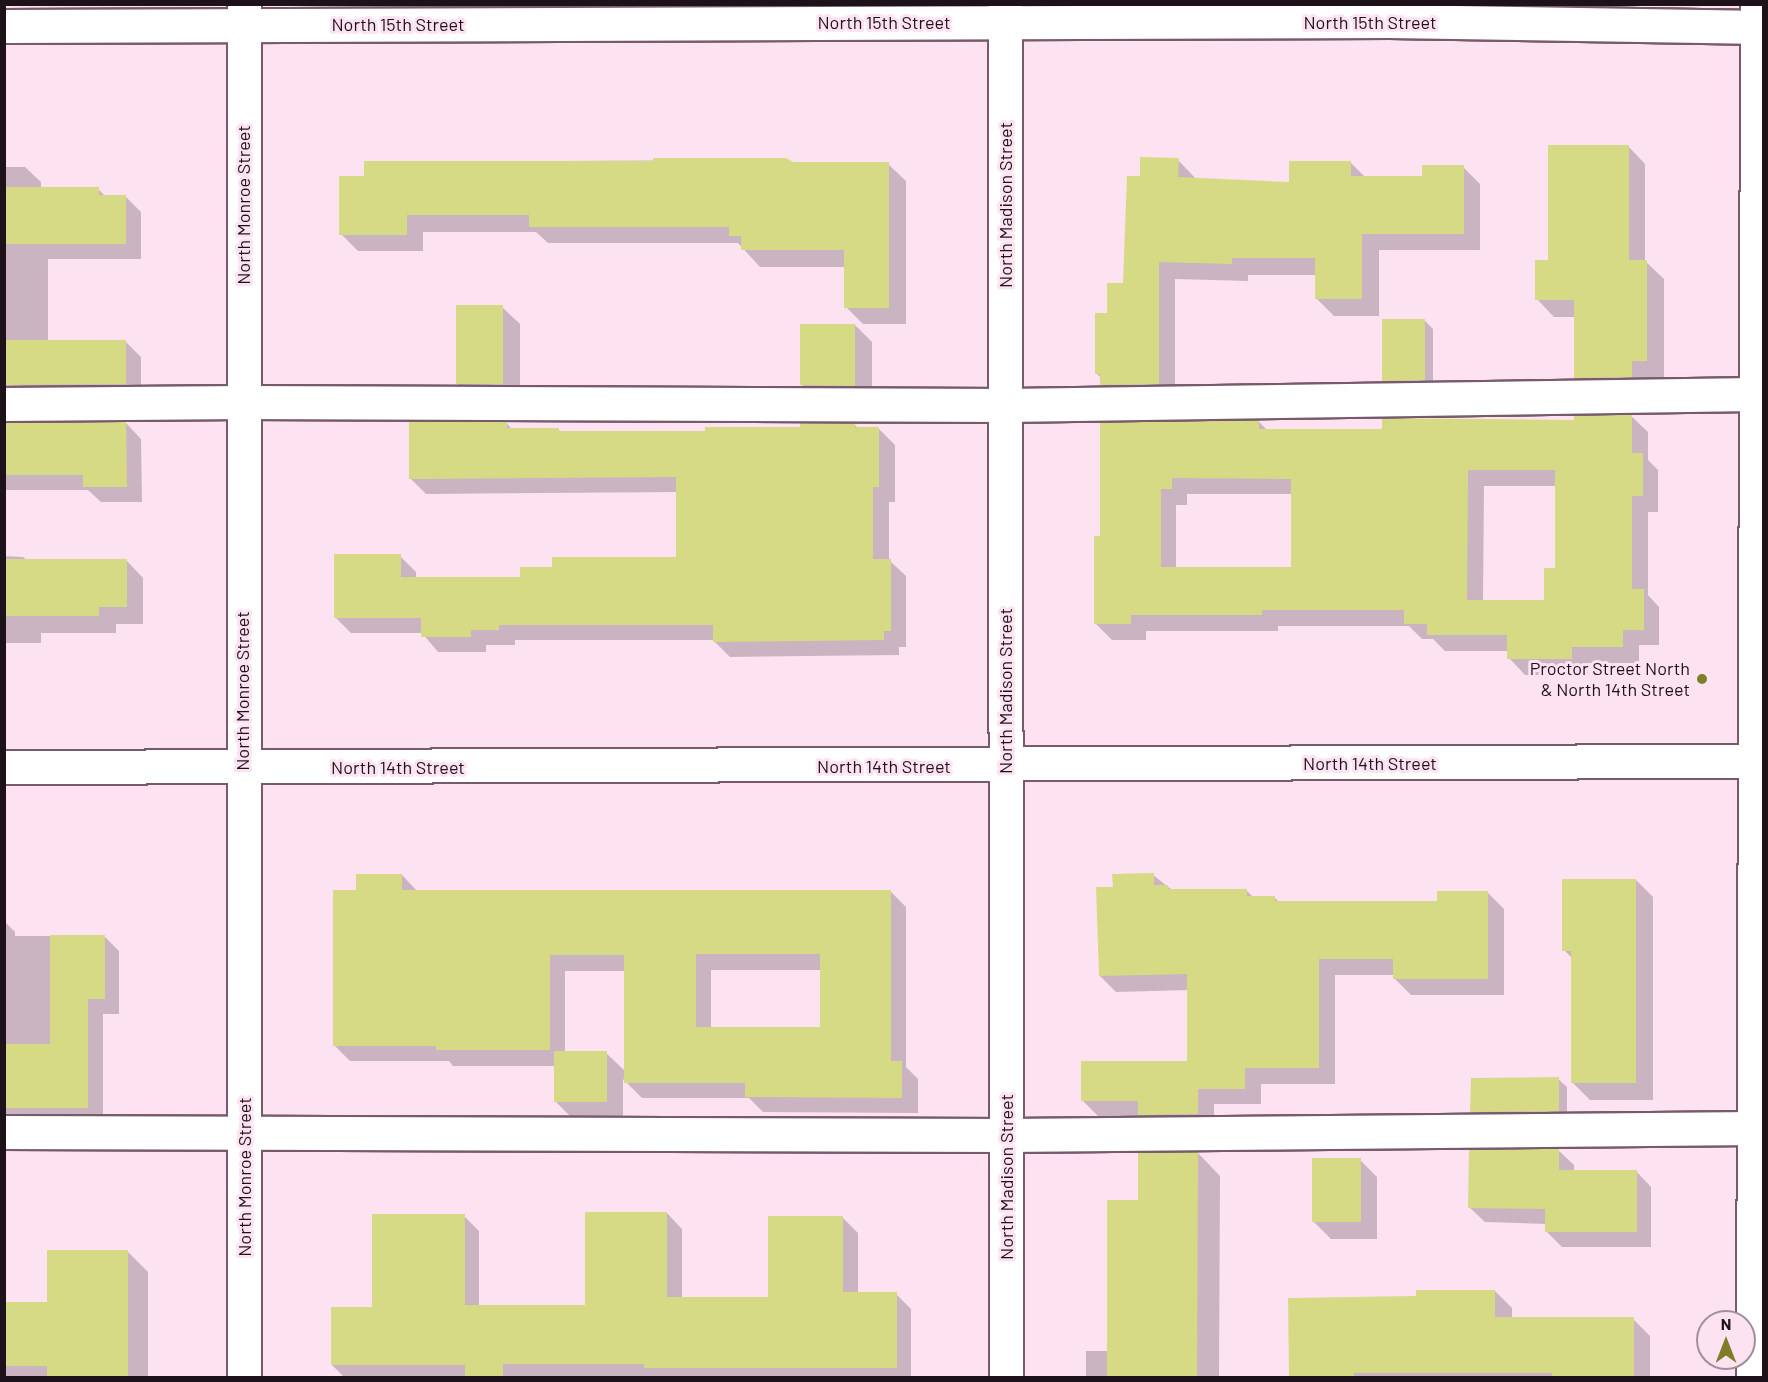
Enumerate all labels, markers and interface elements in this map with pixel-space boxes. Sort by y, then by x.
street label: North 15th Street [817,11,951,33]
street label: North 15th Street [1303,11,1437,33]
street label: North 15th Street [331,13,465,35]
street label: North Madison Street [994,122,1016,288]
street label: North Monroe Street [232,125,254,285]
street label: North Madison Street [994,608,1016,774]
street label: North Monroe Street [231,611,253,771]
place label: Proctor Street North & North 14th Street [1530,658,1690,700]
marker: Proctor Street North & North 14th Street [1695,672,1709,686]
street label: North 14th Street [1303,752,1437,774]
street label: North 14th Street [817,755,951,777]
street label: North 14th Street [331,756,465,778]
street label: North Madison Street [995,1094,1017,1260]
street label: North Monroe Street [233,1097,255,1257]
north arrow [1696,1310,1756,1370]
text: N [1721,1314,1731,1333]

